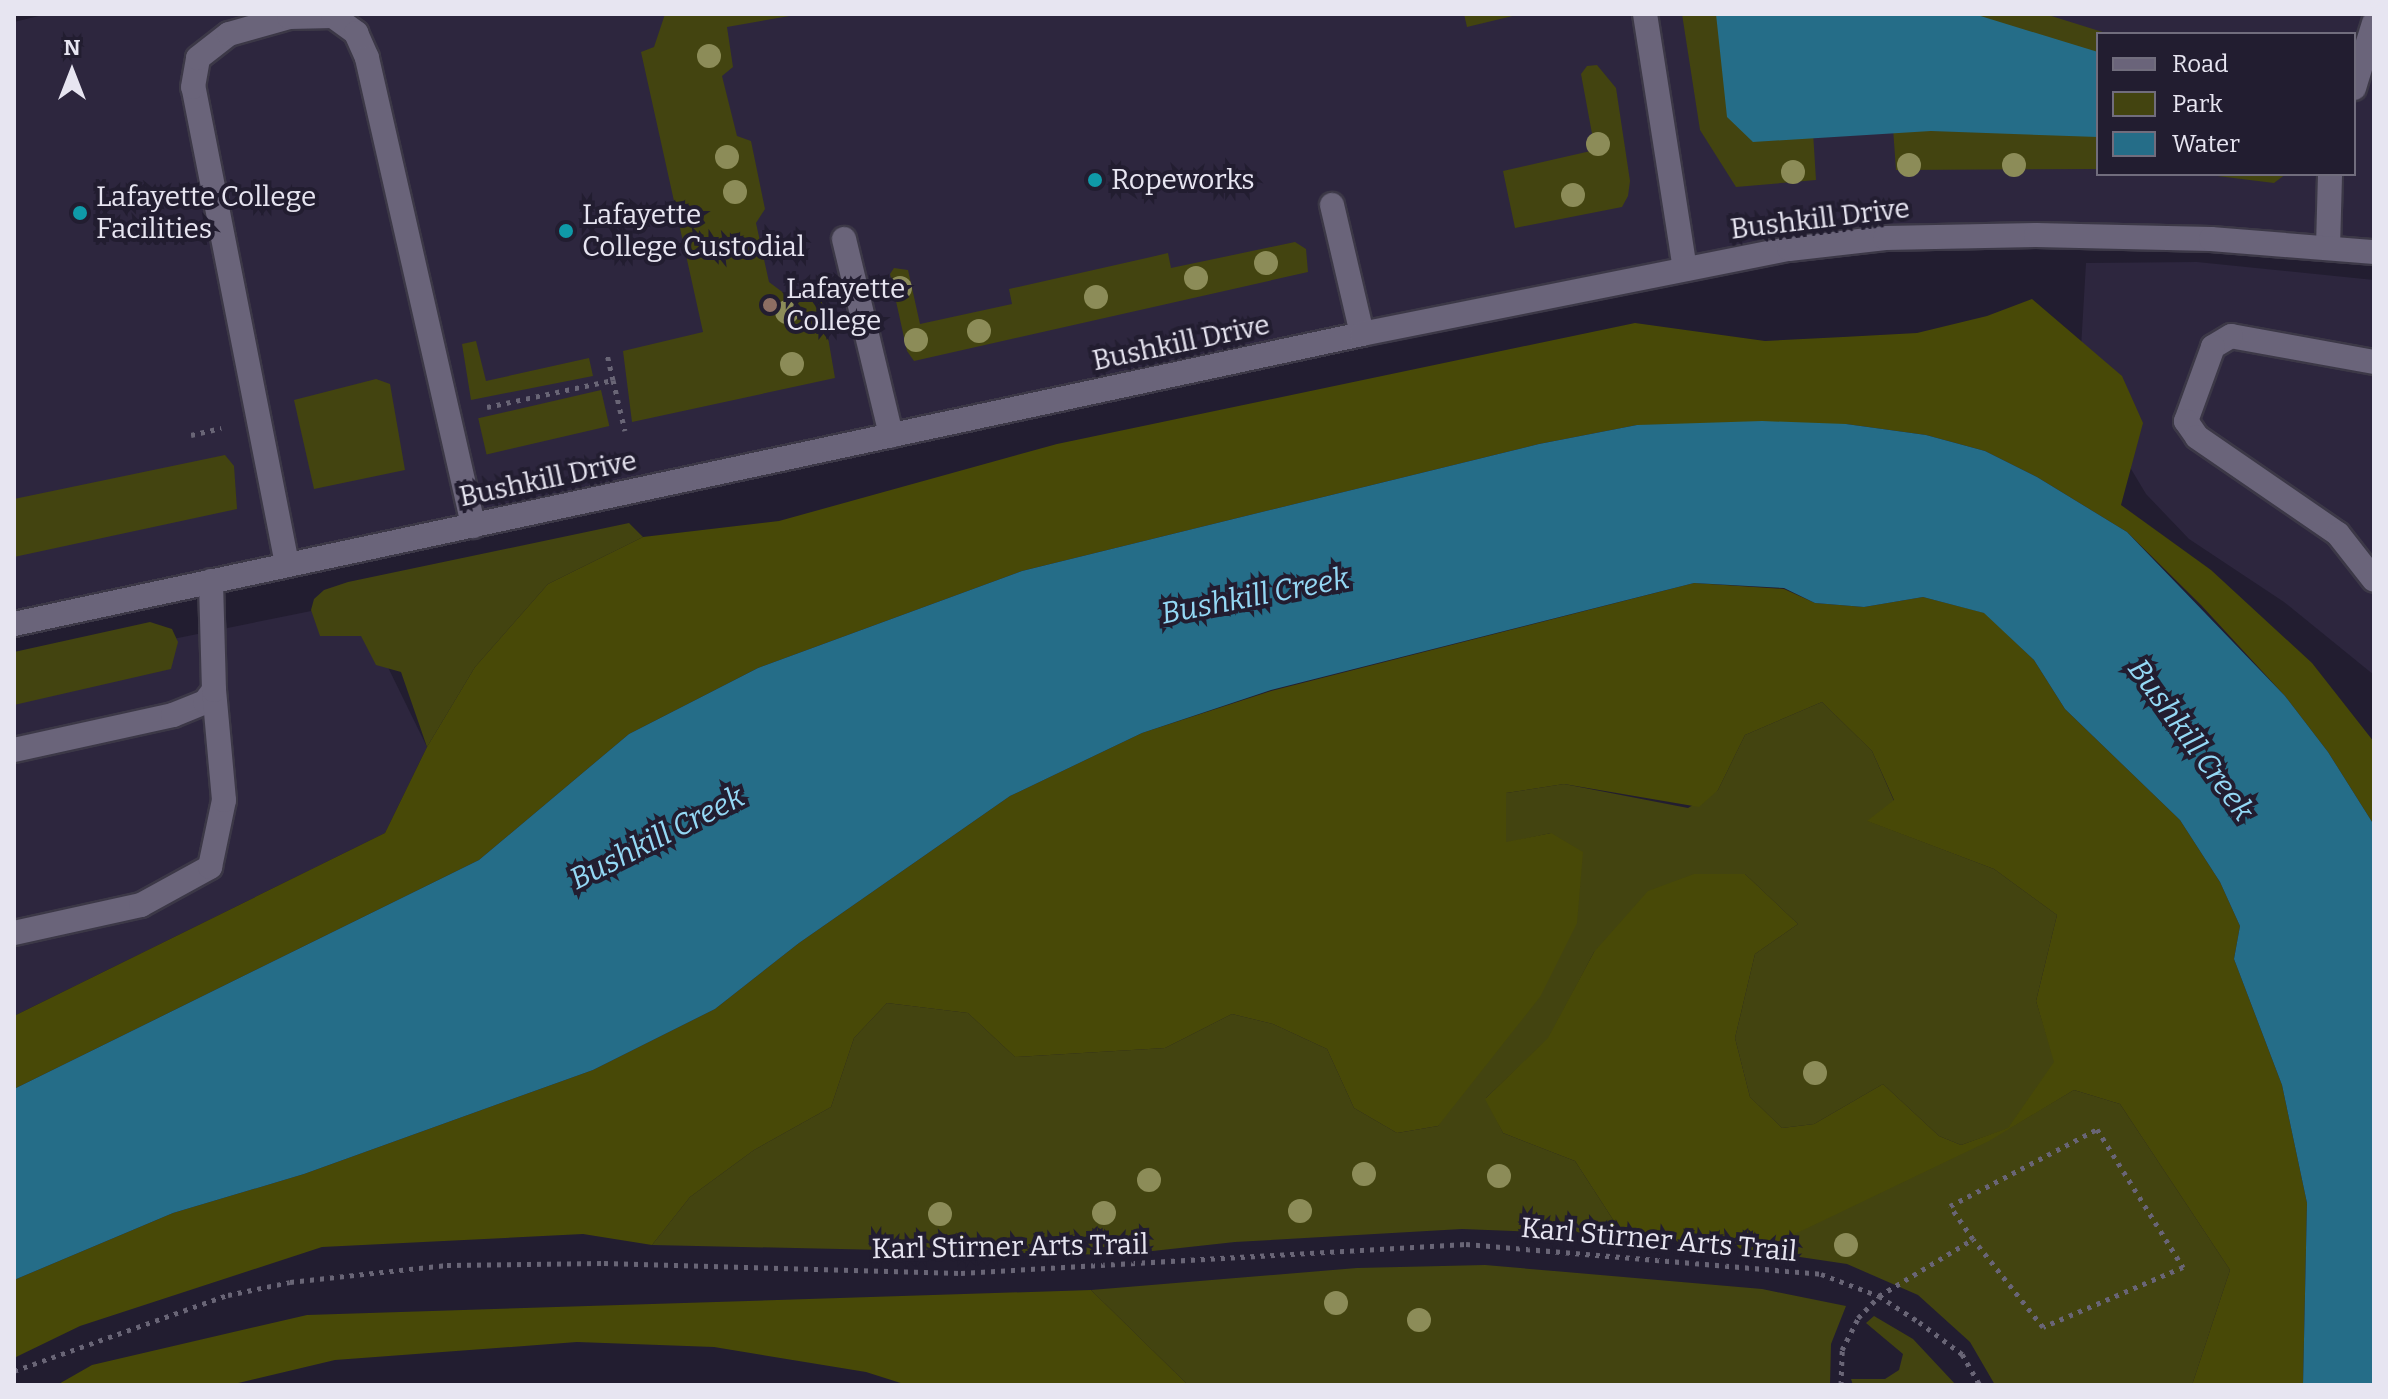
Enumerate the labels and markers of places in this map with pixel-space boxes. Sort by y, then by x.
place label: Ropeworks [1111,163,1255,197]
marker: Ropeworks [1086,171,1104,189]
place label: Lafayette College Facilities [96,180,316,246]
place label: Lafayette College Custodial [582,198,805,264]
marker: Lafayette College Facilities [71,204,89,222]
marker: Lafayette College Custodial [557,222,575,240]
place label: Lafayette College [786,272,905,338]
marker: Lafayette College [761,296,779,314]

